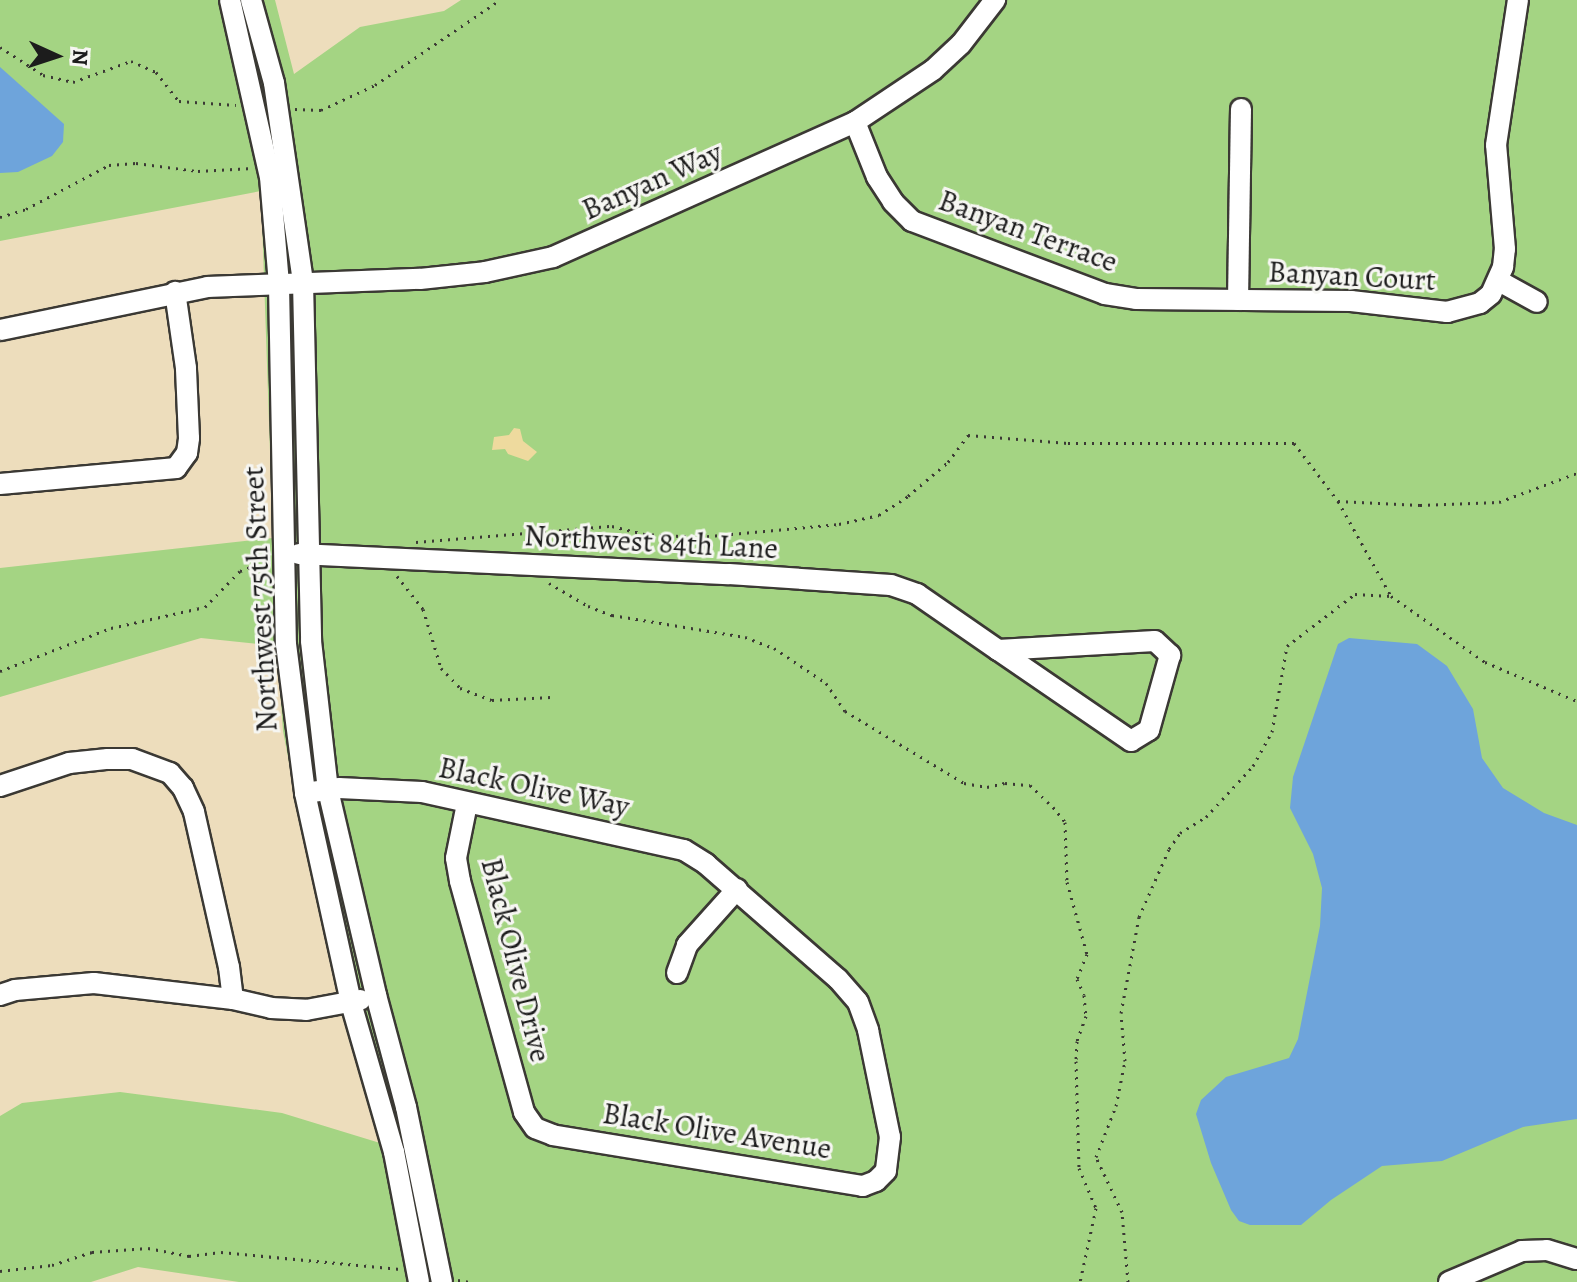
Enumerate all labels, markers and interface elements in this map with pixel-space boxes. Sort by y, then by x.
north arrow [16,16,96,96]
text: N [65,48,95,66]
street label: Banyan Way [576,134,728,228]
street label: Banyan Terrace [934,182,1122,280]
street label: Banyan Court [1267,254,1437,298]
street label: Northwest 75th Street [235,465,285,733]
street label: Northwest 84th Lane [523,517,779,567]
street label: Black Olive Way [435,749,633,825]
street label: Black Olive Drive [473,854,559,1066]
street label: Black Olive Avenue [600,1095,834,1167]

